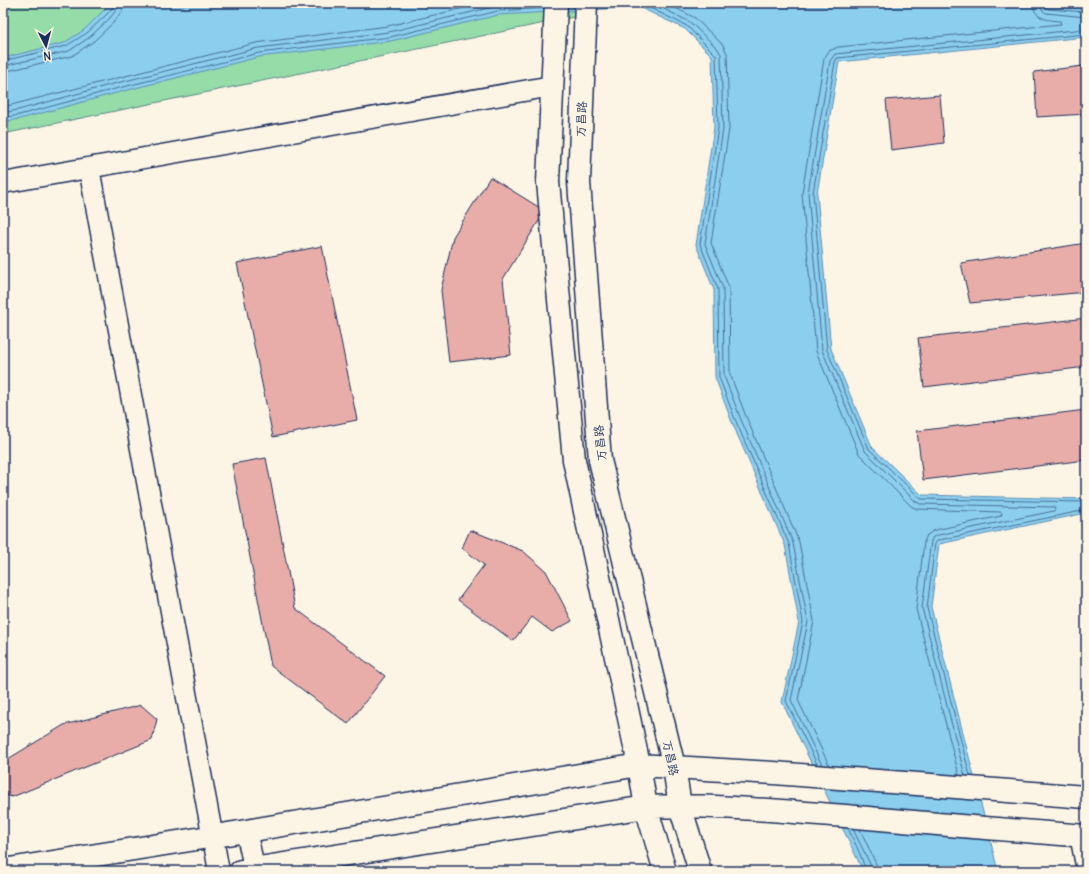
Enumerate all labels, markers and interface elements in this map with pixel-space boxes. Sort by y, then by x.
north arrow [26,26,66,66]
text: N [43,49,52,63]
street label: 万昌路 [573,101,589,137]
street label: 万昌路 [591,424,609,462]
street label: 万昌路 [660,739,682,777]

